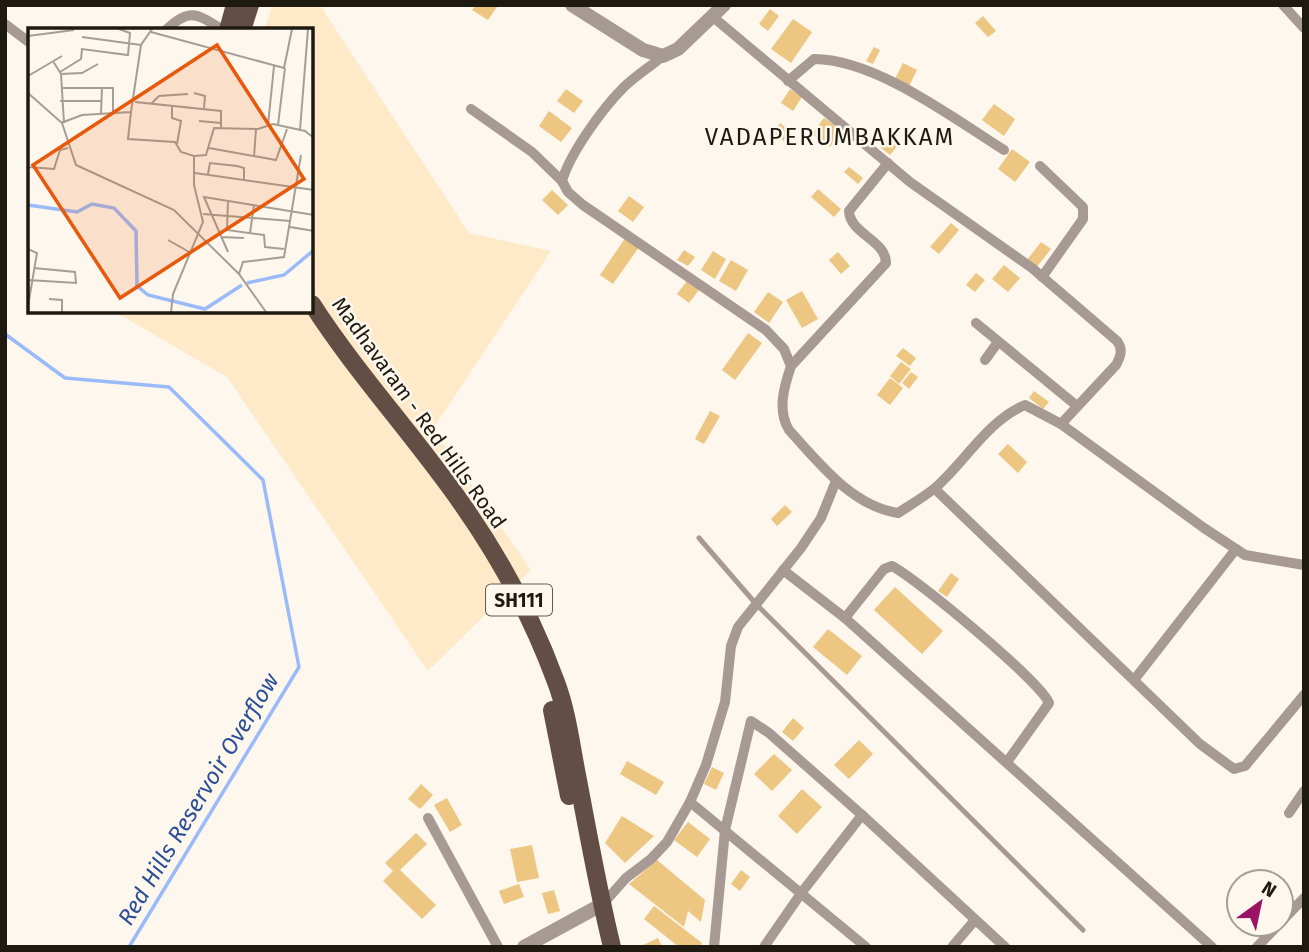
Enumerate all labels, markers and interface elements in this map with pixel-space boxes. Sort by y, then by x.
inset map [28,28,313,313]
district label: VADAPERUMBAKKAM [705,123,955,151]
street label: Madhavaram - Red Hills Road [326,292,512,534]
road number: SH111 [486,584,552,615]
water label: Red Hills Reservoir Overflow [112,667,285,930]
north arrow [1225,868,1295,938]
text: N [1257,876,1281,902]

